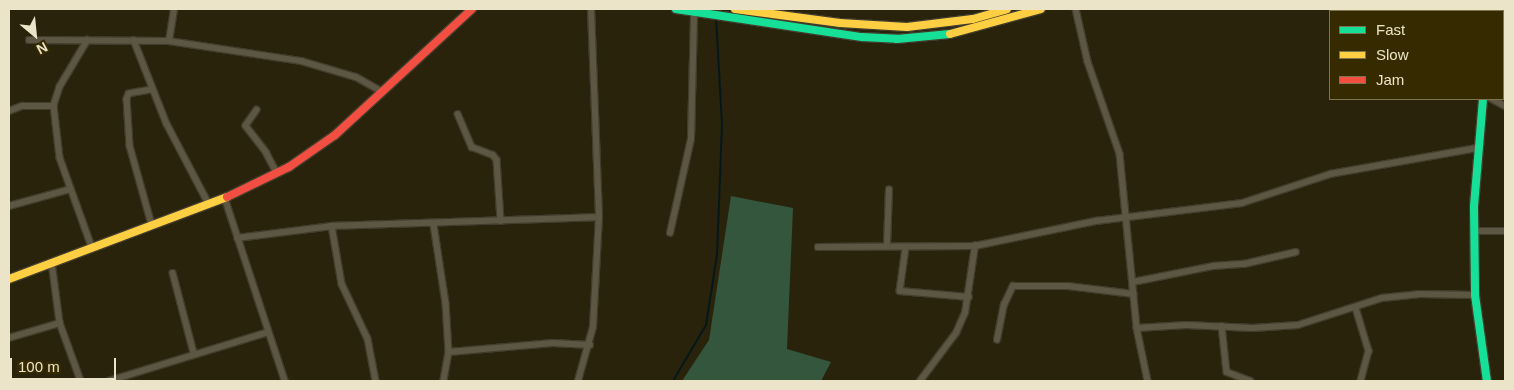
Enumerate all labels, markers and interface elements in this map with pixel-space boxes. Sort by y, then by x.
north arrow [10,10,60,60]
legend [1329,10,1504,100]
text: Fast [1376,21,1405,38]
text: N [34,39,50,58]
text: Slow [1376,46,1409,63]
text: Jam [1376,71,1404,88]
scale bar [12,348,119,380]
text: 100 m [18,358,60,375]

